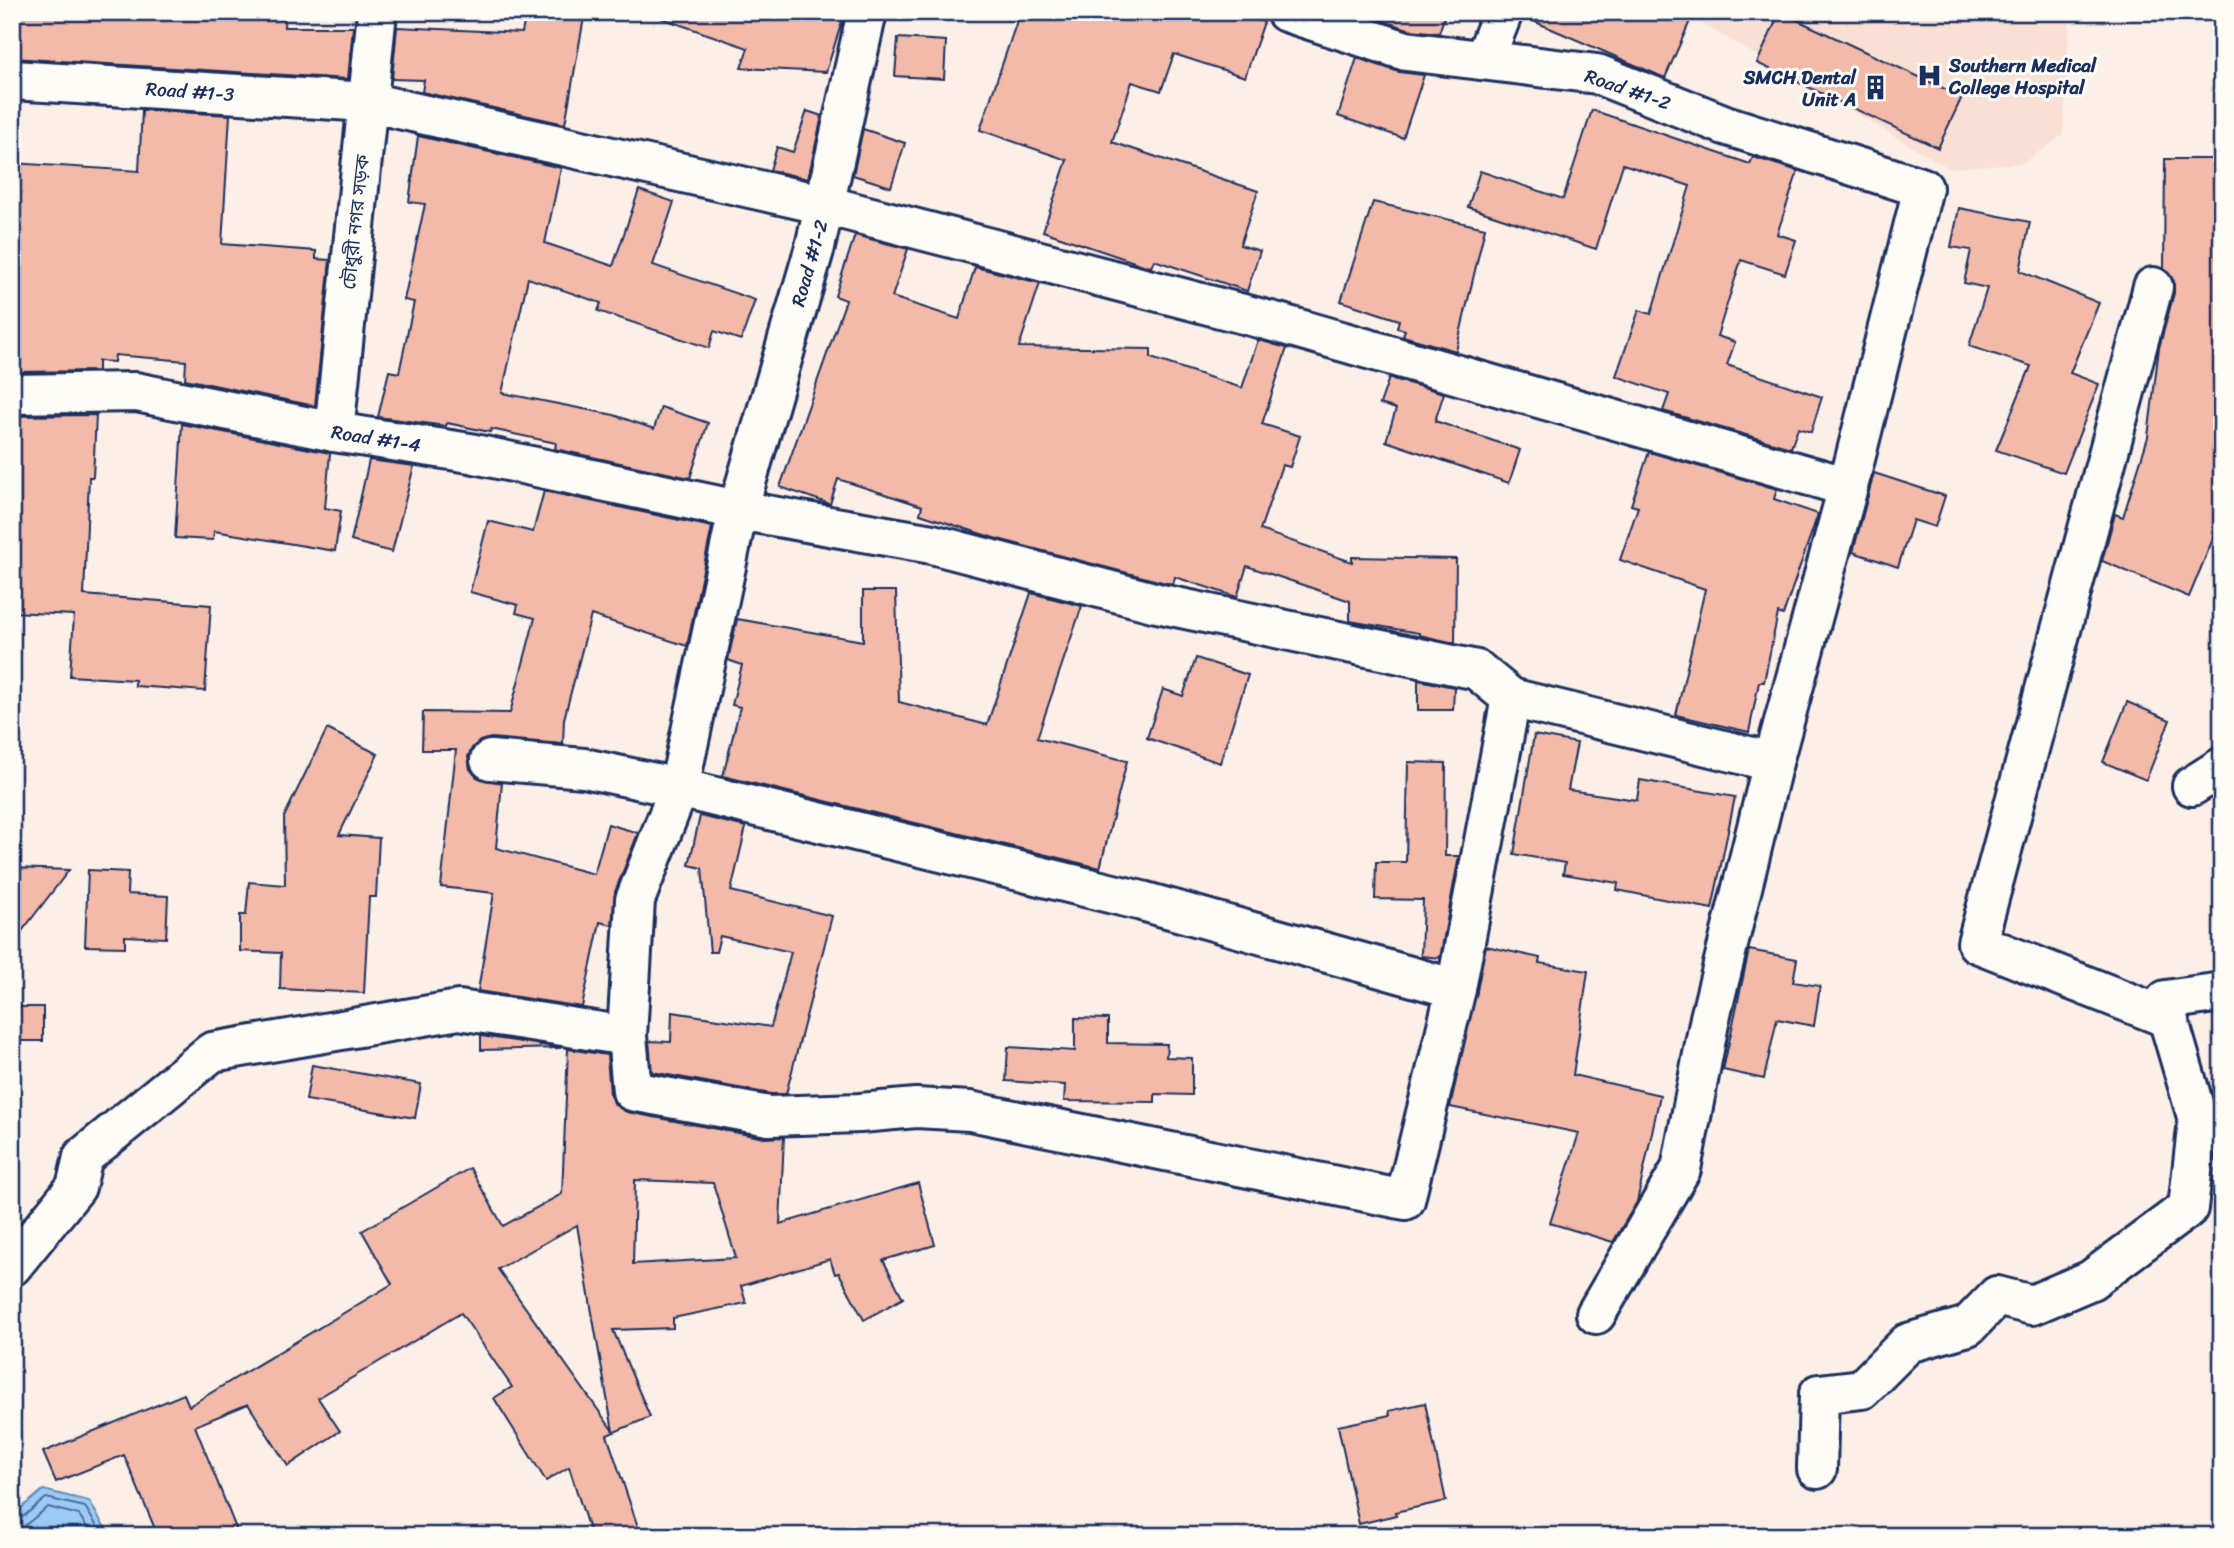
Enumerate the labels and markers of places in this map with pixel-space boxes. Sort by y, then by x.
place label: Southern Medical College Hospital [1948,49,2098,104]
place label: SMCH Dental Unit A [1742,61,1857,116]
hospital icon: Southern Medical College Hospital [1915,62,1943,90]
building icon: SMCH Dental Unit A [1862,74,1890,102]

